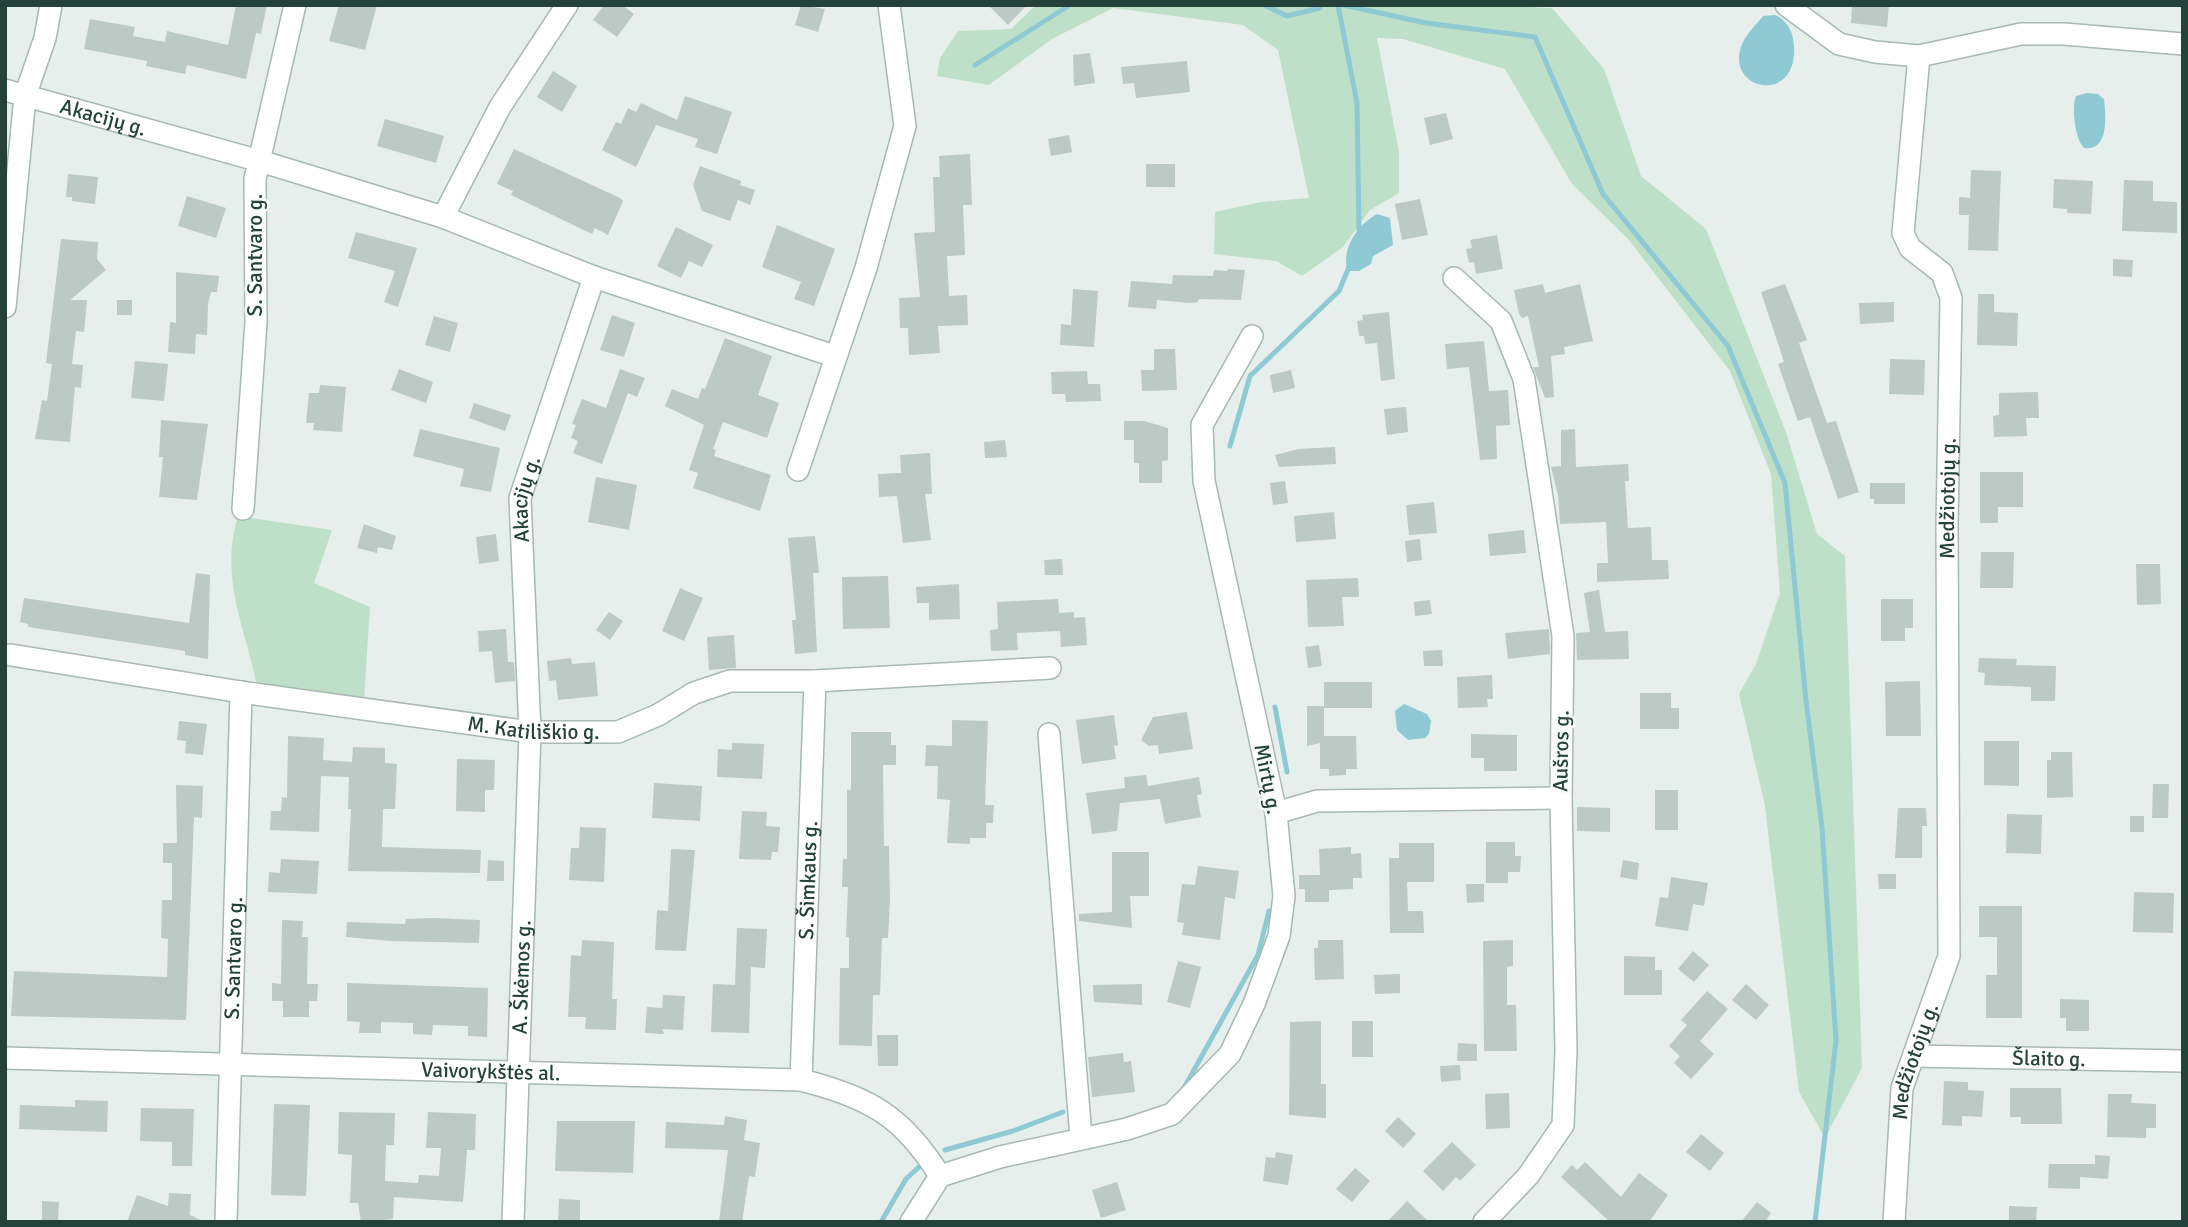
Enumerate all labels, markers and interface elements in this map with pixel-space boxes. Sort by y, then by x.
street label: Akacijų g. [57,93,149,142]
street label: S. Santvaro g. [242,194,268,316]
street label: Medžiotojų g. [1934,438,1962,559]
street label: Akacijų g. [507,452,546,543]
street label: M. Katiliškio g. [466,710,600,745]
street label: Aušros g. [1547,710,1575,792]
street label: Mirtų g. [1248,742,1288,816]
street label: S. Šimkaus g. [793,820,823,940]
street label: S. Santvaro g. [219,896,248,1020]
street label: A. Škėmos g. [507,920,536,1035]
street label: Medžiotojų g. [1887,999,1944,1121]
street label: Šlaito g. [2012,1045,2086,1072]
street label: Vaivorykštės al. [421,1057,561,1086]

